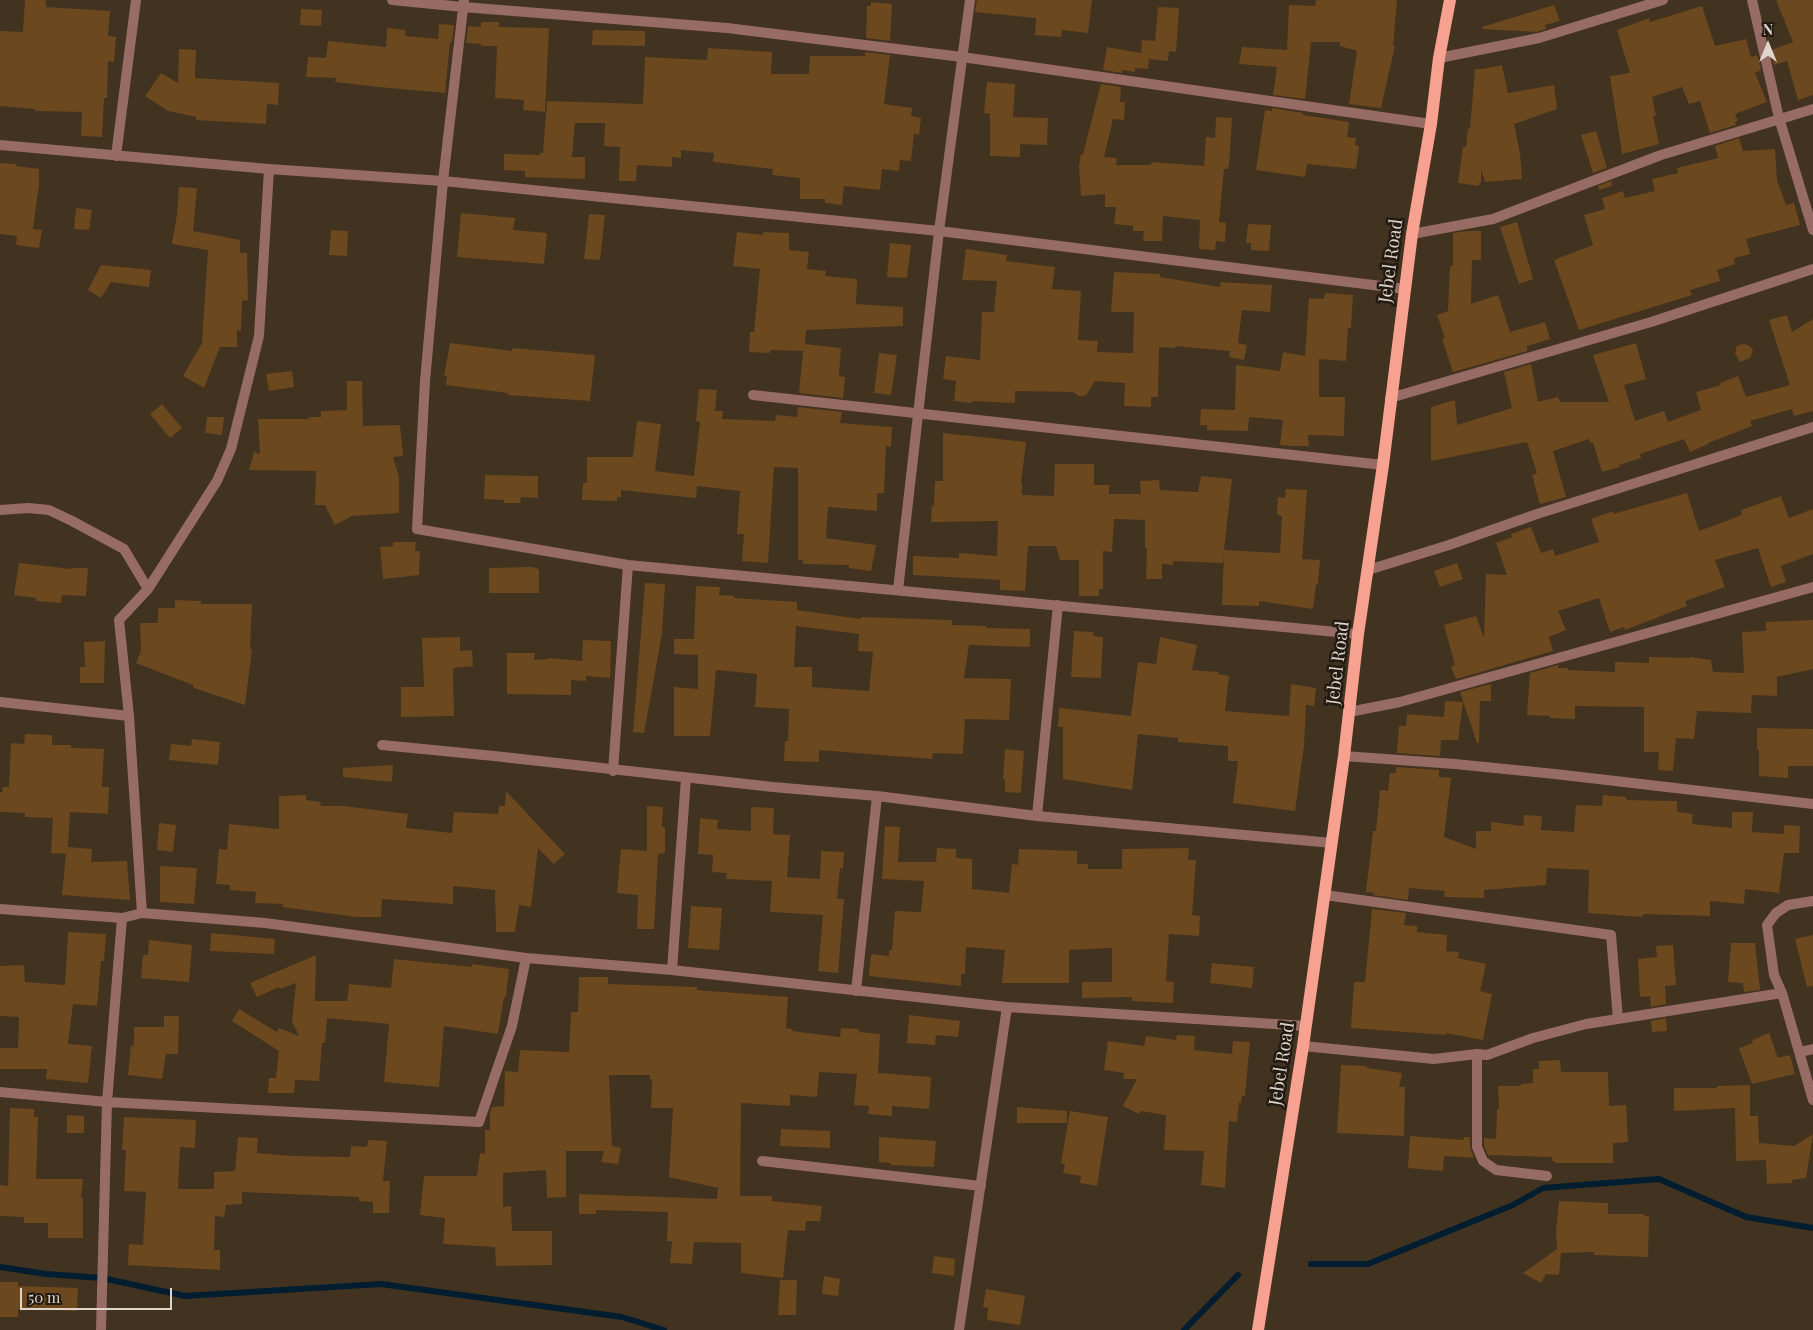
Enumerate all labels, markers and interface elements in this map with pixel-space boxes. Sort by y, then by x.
north arrow [1743,20,1793,70]
text: N [1763,20,1773,39]
street label: Jebel Road [1374,218,1408,304]
street label: Jebel Road [1322,620,1354,706]
street label: Jebel Road [1265,1021,1299,1107]
scale bar [22,1278,175,1310]
text: 50 m [28,1287,60,1307]

